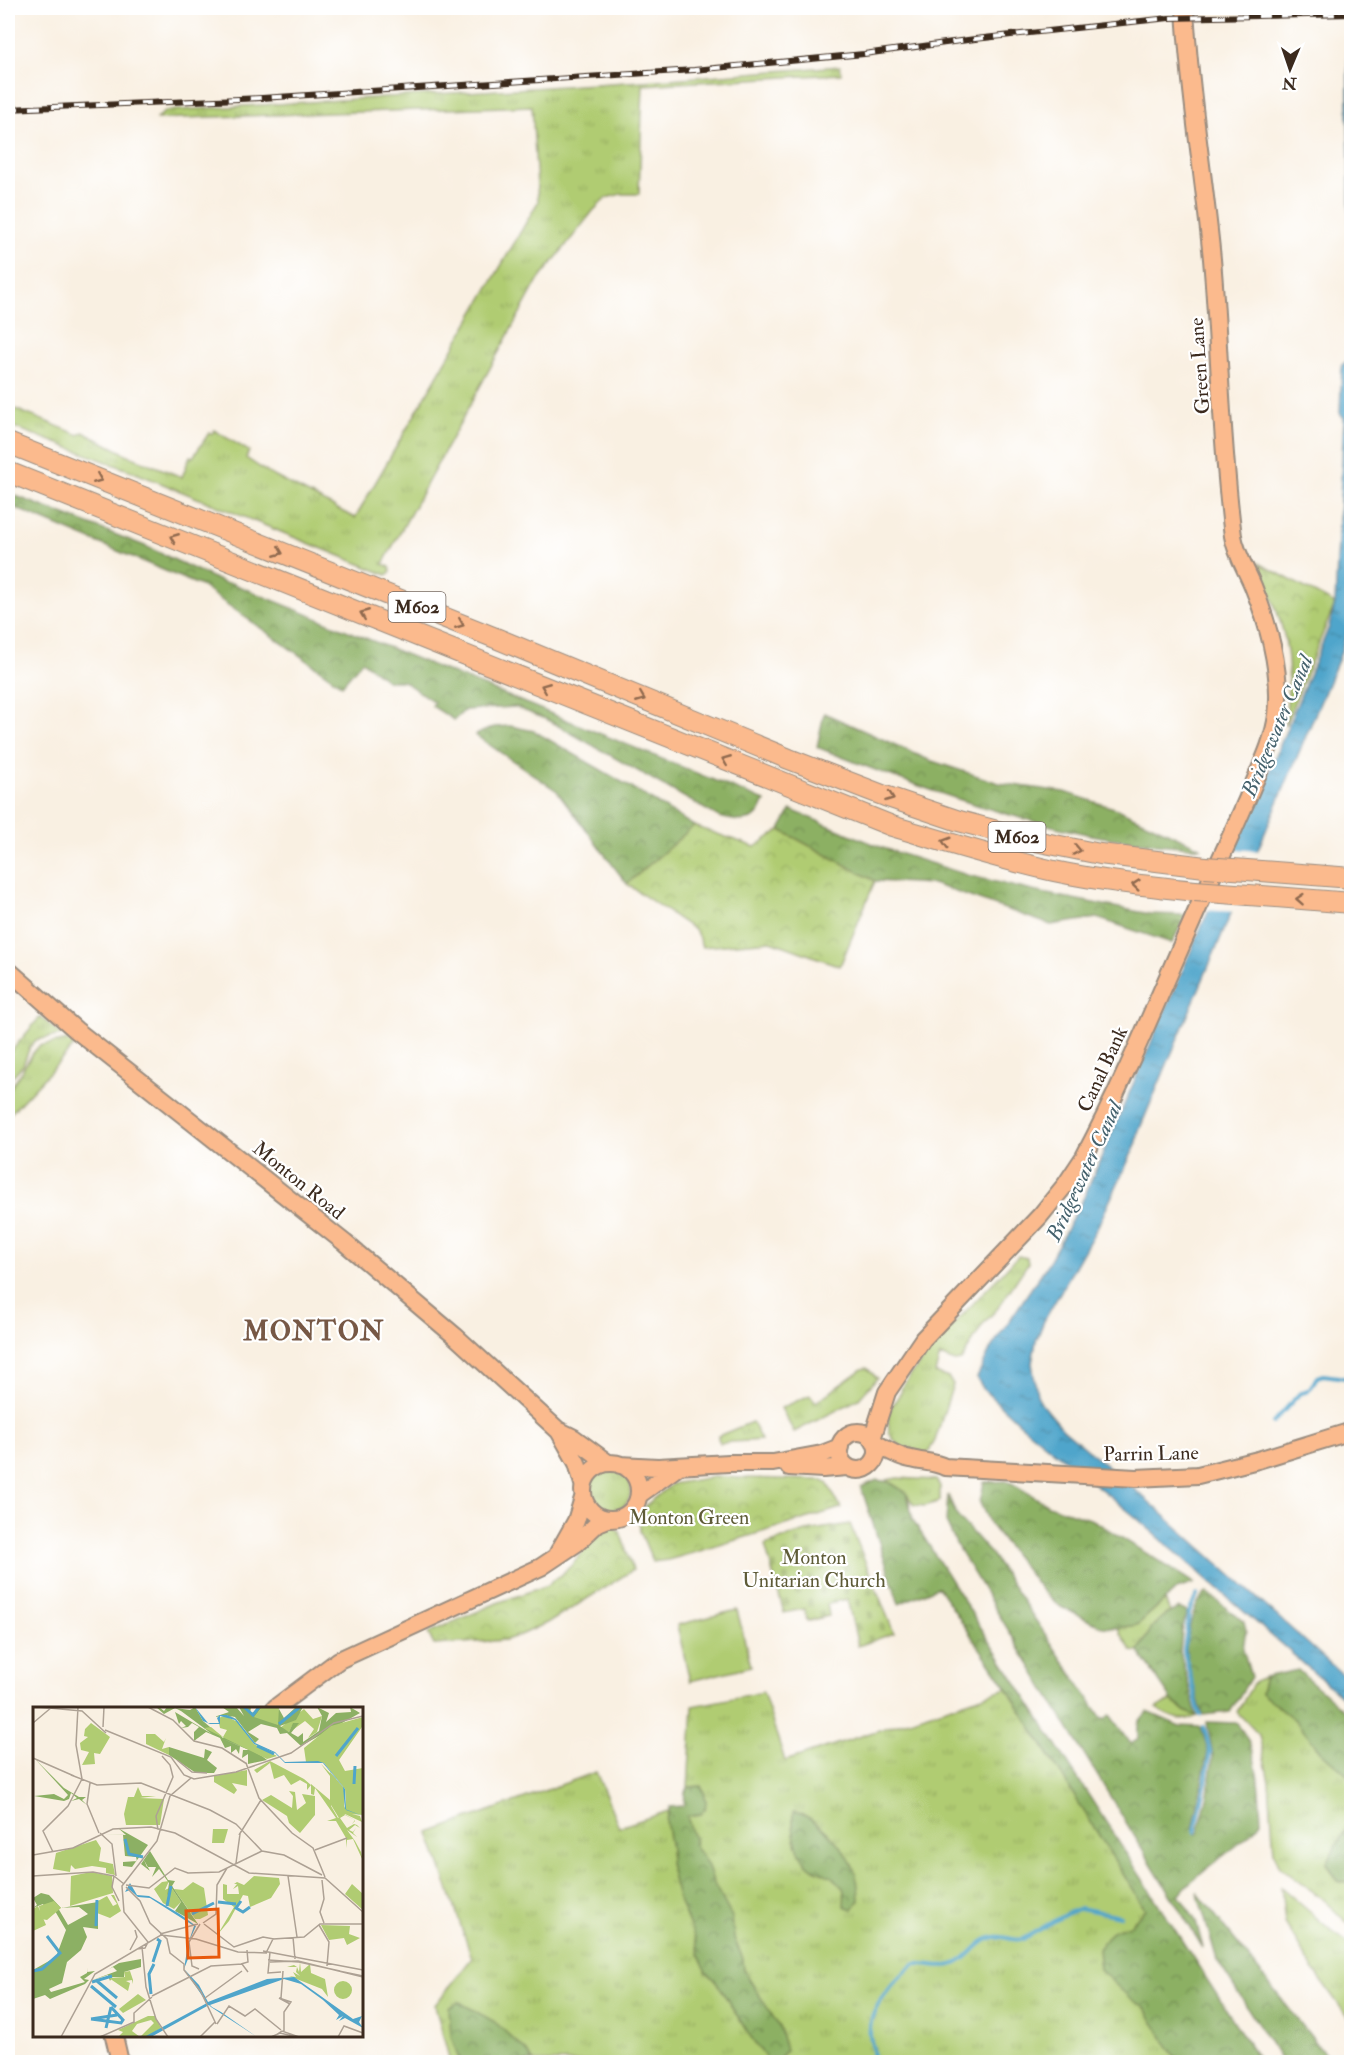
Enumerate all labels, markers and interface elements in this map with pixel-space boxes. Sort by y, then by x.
north arrow [1260,39,1320,99]
text: N [1281,73,1298,93]
street label: Green Lane [1184,317,1215,415]
one-way arrow [92,472,103,484]
one-way arrow [170,533,181,545]
one-way arrow [273,545,284,557]
road number: M602 [388,592,446,622]
one-way arrow [360,609,371,621]
one-way arrow [454,617,465,629]
water label: Bridgewater Canal [1235,649,1320,802]
one-way arrow [540,682,551,694]
one-way arrow [634,691,645,703]
one-way arrow [721,755,732,767]
one-way arrow [884,790,895,803]
road number: M602 [988,822,1046,852]
one-way arrow [941,837,952,850]
one-way arrow [1072,843,1082,856]
one-way arrow [1132,879,1141,892]
one-way arrow [1296,893,1305,906]
street label: Canal Bank [1072,1022,1133,1116]
water label: Bridgewater Canal [1040,1095,1129,1246]
street label: Monton Road [248,1136,350,1225]
district label: MONTON [242,1316,385,1348]
street label: Parrin Lane [1103,1440,1199,1467]
park label: Monton Green [629,1505,749,1530]
park label: Monton Unitarian Church [742,1545,886,1593]
inset map [33,1707,363,2037]

